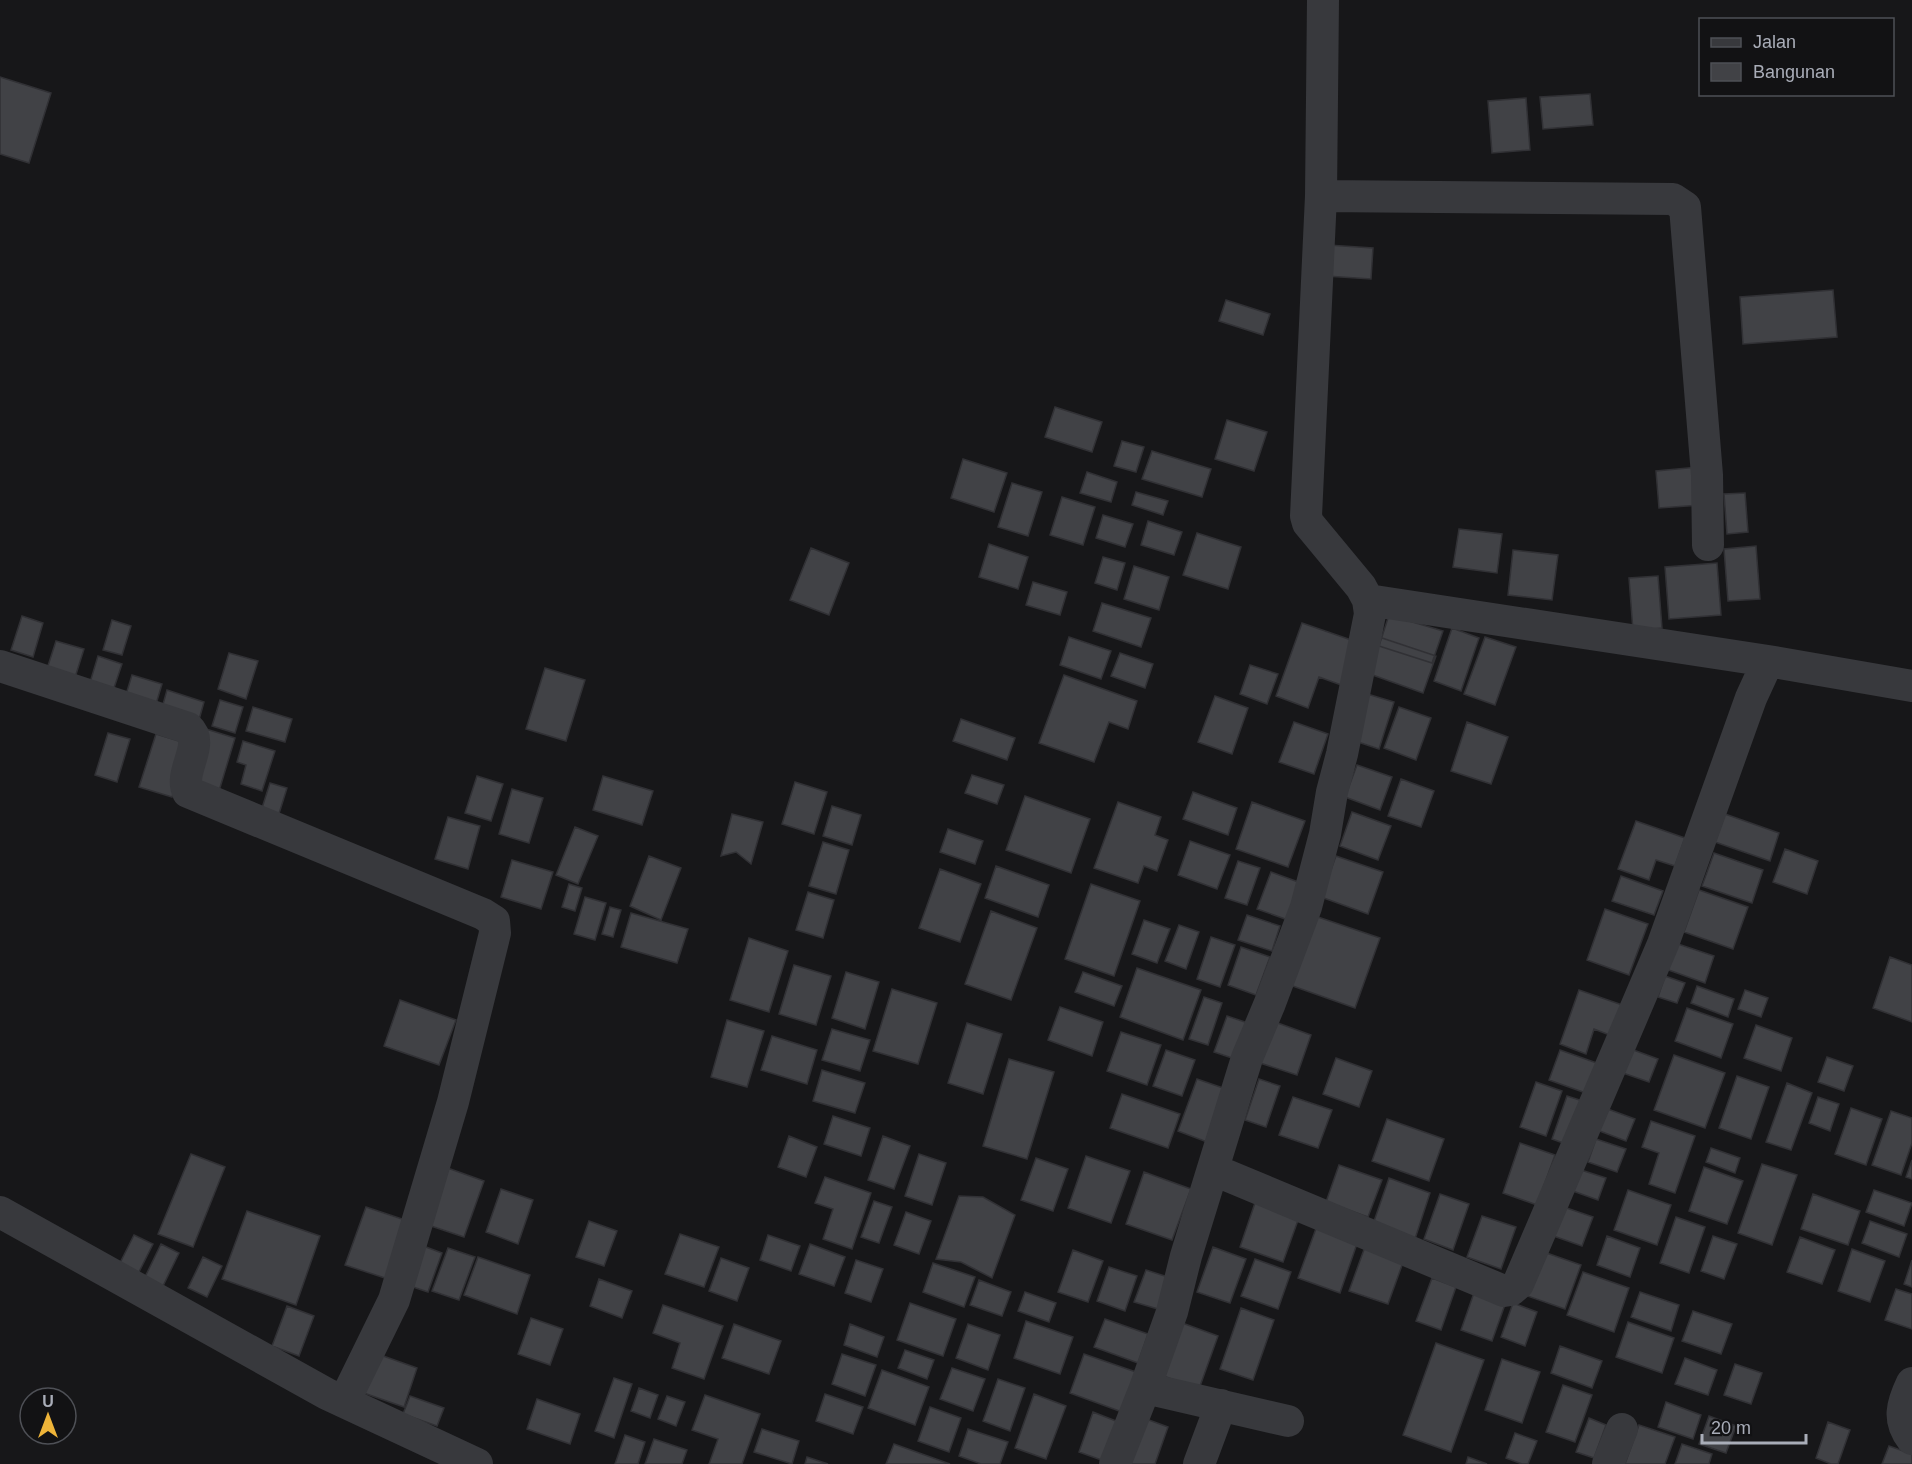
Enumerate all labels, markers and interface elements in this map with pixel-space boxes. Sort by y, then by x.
legend [1699,18,1894,96]
text: Jalan [1753,32,1796,52]
text: Bangunan [1753,62,1835,82]
north arrow [18,1386,78,1446]
text: U [42,1393,54,1410]
scale bar [1702,1407,1806,1445]
text: 20 m [1711,1418,1751,1438]

